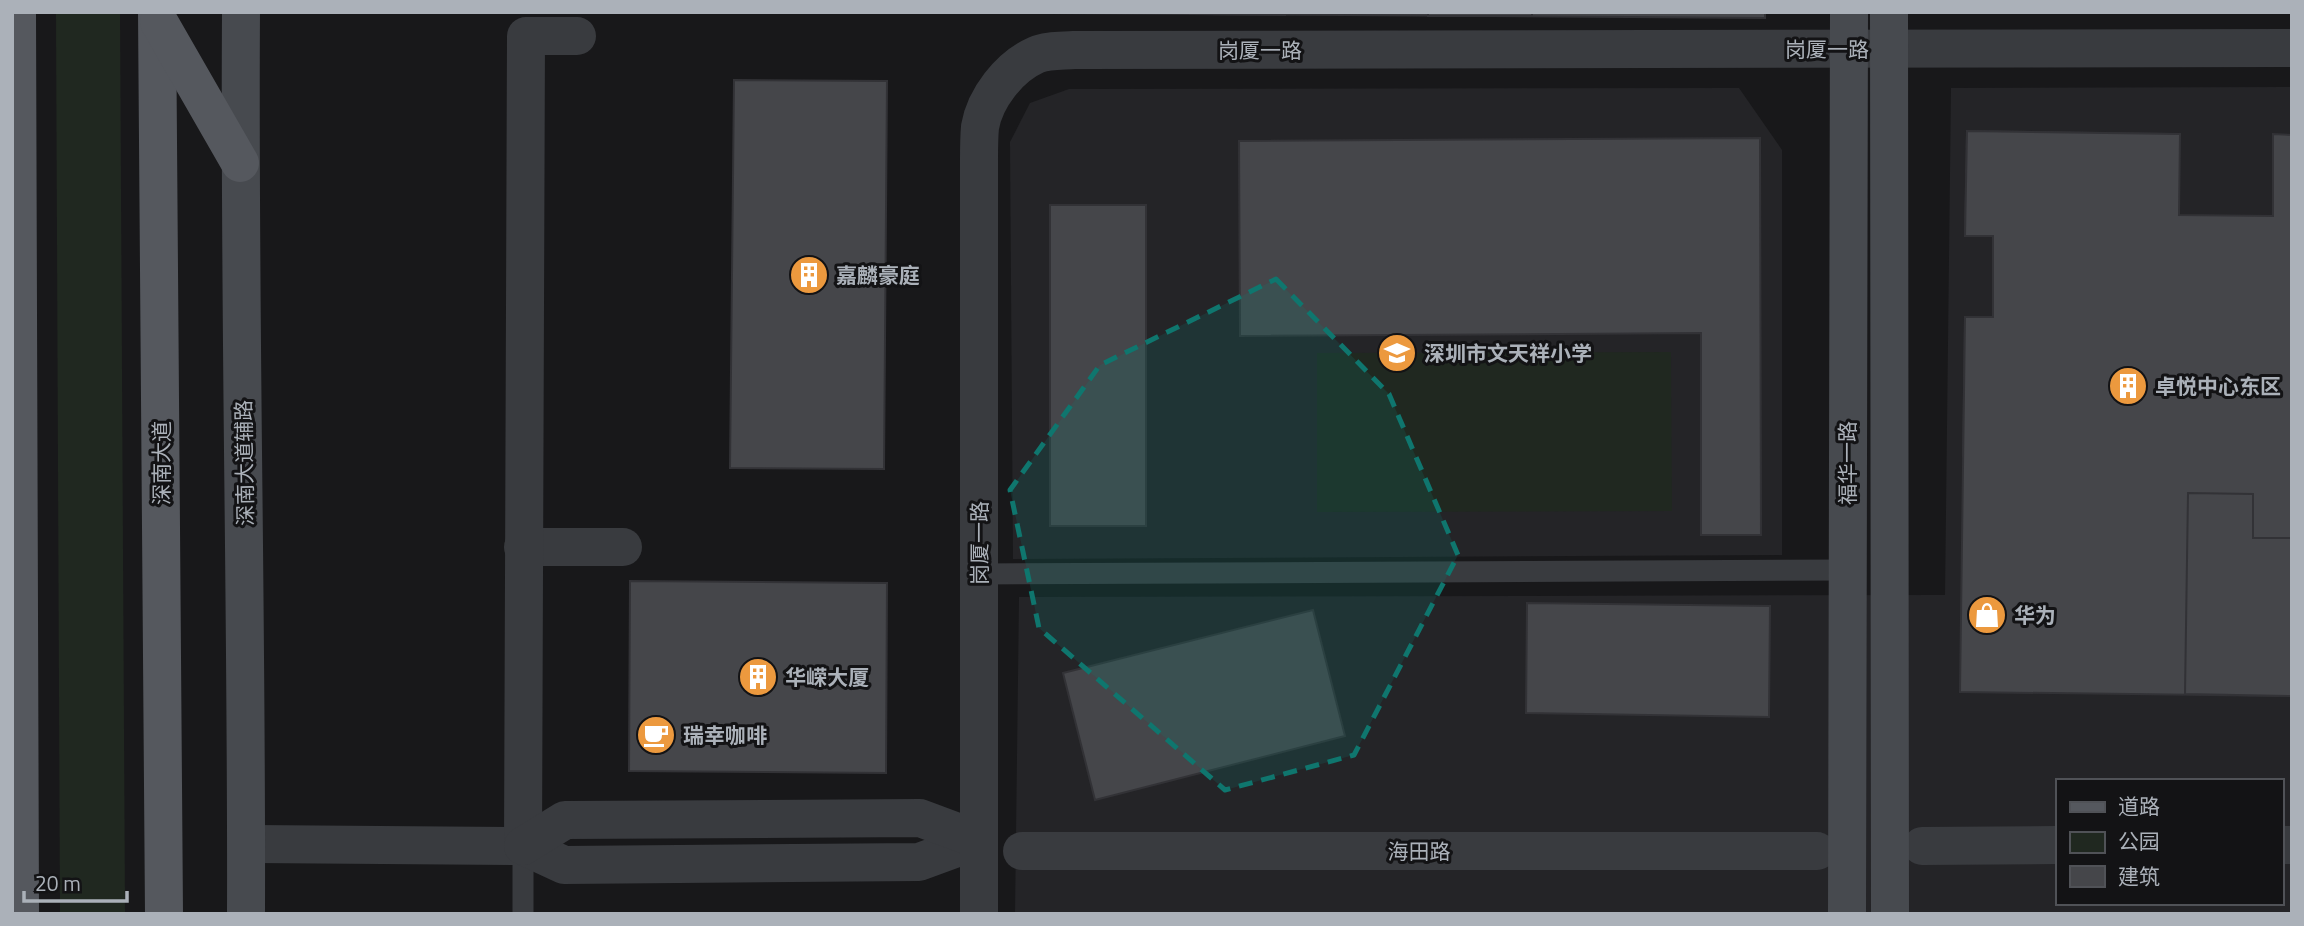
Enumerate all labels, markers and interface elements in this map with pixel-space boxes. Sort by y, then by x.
street label: 岗厦一路 [1785,33,1869,65]
street label: 岗厦一路 [1218,34,1302,66]
building icon: 嘉麟豪庭 [788,254,830,296]
place label: 嘉麟豪庭 [836,259,920,291]
school or university icon: 深圳市文天祥小学 [1376,332,1418,374]
place label: 深圳市文天祥小学 [1424,337,1592,369]
building icon: 卓悦中心东区 [2107,365,2149,407]
place label: 卓悦中心东区 [2155,370,2281,402]
street label: 深南大道辅路 [227,400,261,526]
street label: 深南大道 [145,421,177,505]
street label: 福华一路 [1831,421,1863,505]
street label: 岗厦一路 [963,501,995,585]
shop icon: 华为 [1966,594,2008,636]
place label: 华为 [2014,599,2056,631]
building icon: 华嵘大厦 [737,656,779,698]
place label: 华嵘大厦 [785,661,869,693]
cafe icon: 瑞幸咖啡 [635,714,677,756]
place label: 瑞幸咖啡 [683,719,767,751]
legend [2056,779,2283,905]
text: 道路 [2118,790,2160,822]
text: 公园 [2118,825,2160,857]
street label: 海田路 [1388,835,1451,867]
scale bar [24,860,128,904]
text: 建筑 [2118,860,2160,892]
text: 20 m [35,867,81,899]

